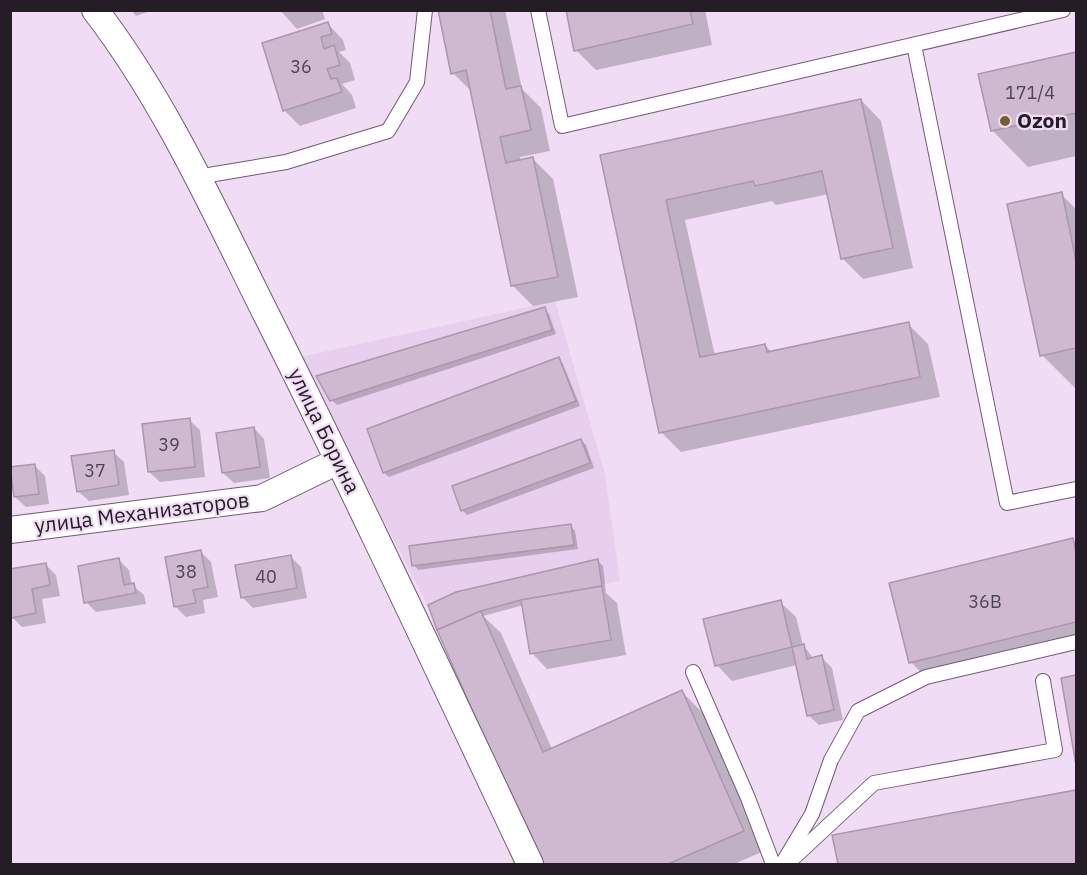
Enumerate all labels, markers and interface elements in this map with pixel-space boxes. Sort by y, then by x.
house number: 36 [290,55,312,78]
house number: 171/4 [1005,81,1055,104]
place label: Ozon [1017,106,1067,134]
marker: Ozon [998,114,1012,128]
street label: улица Борина [282,363,367,498]
house number: 39 [158,433,180,456]
house number: 37 [84,459,106,482]
street label: улица Механизаторов [33,485,251,539]
house number: 38 [175,560,197,583]
house number: 40 [255,565,277,588]
house number: 36В [968,590,1002,613]

